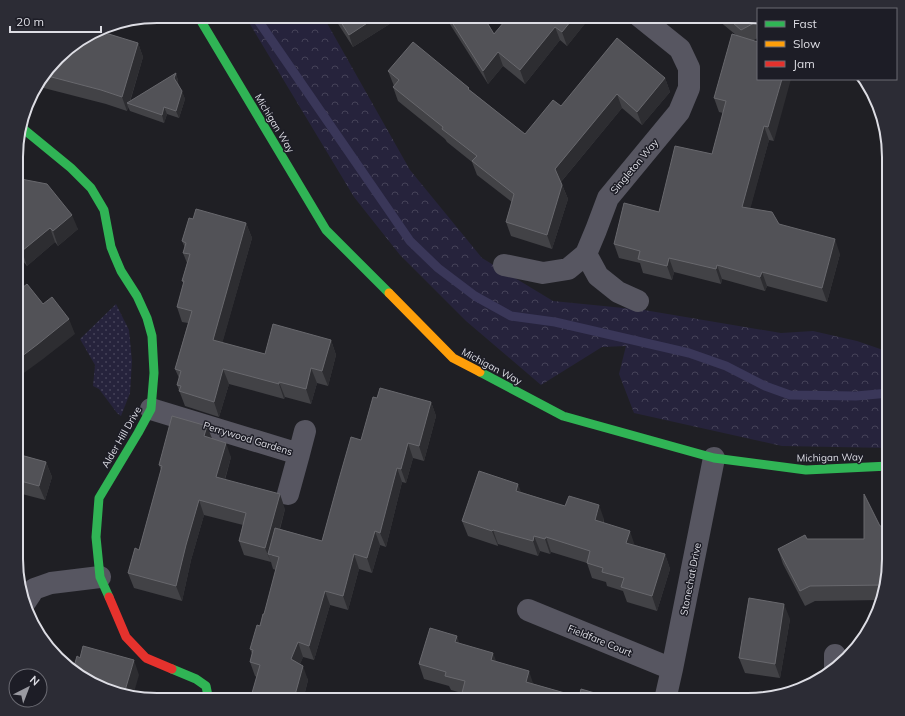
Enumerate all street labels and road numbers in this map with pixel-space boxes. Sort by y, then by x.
street label: Michigan Way [252,91,298,156]
street label: Singleton Way [608,136,662,196]
street label: Michigan Way [459,345,525,388]
street label: Alder Hill Drive [99,404,144,470]
street label: Perrywood Gardens [202,419,294,458]
street label: Michigan Way [797,450,864,465]
street label: Stonechat Drive [677,542,704,617]
street label: Fieldfare Court [566,622,634,659]

